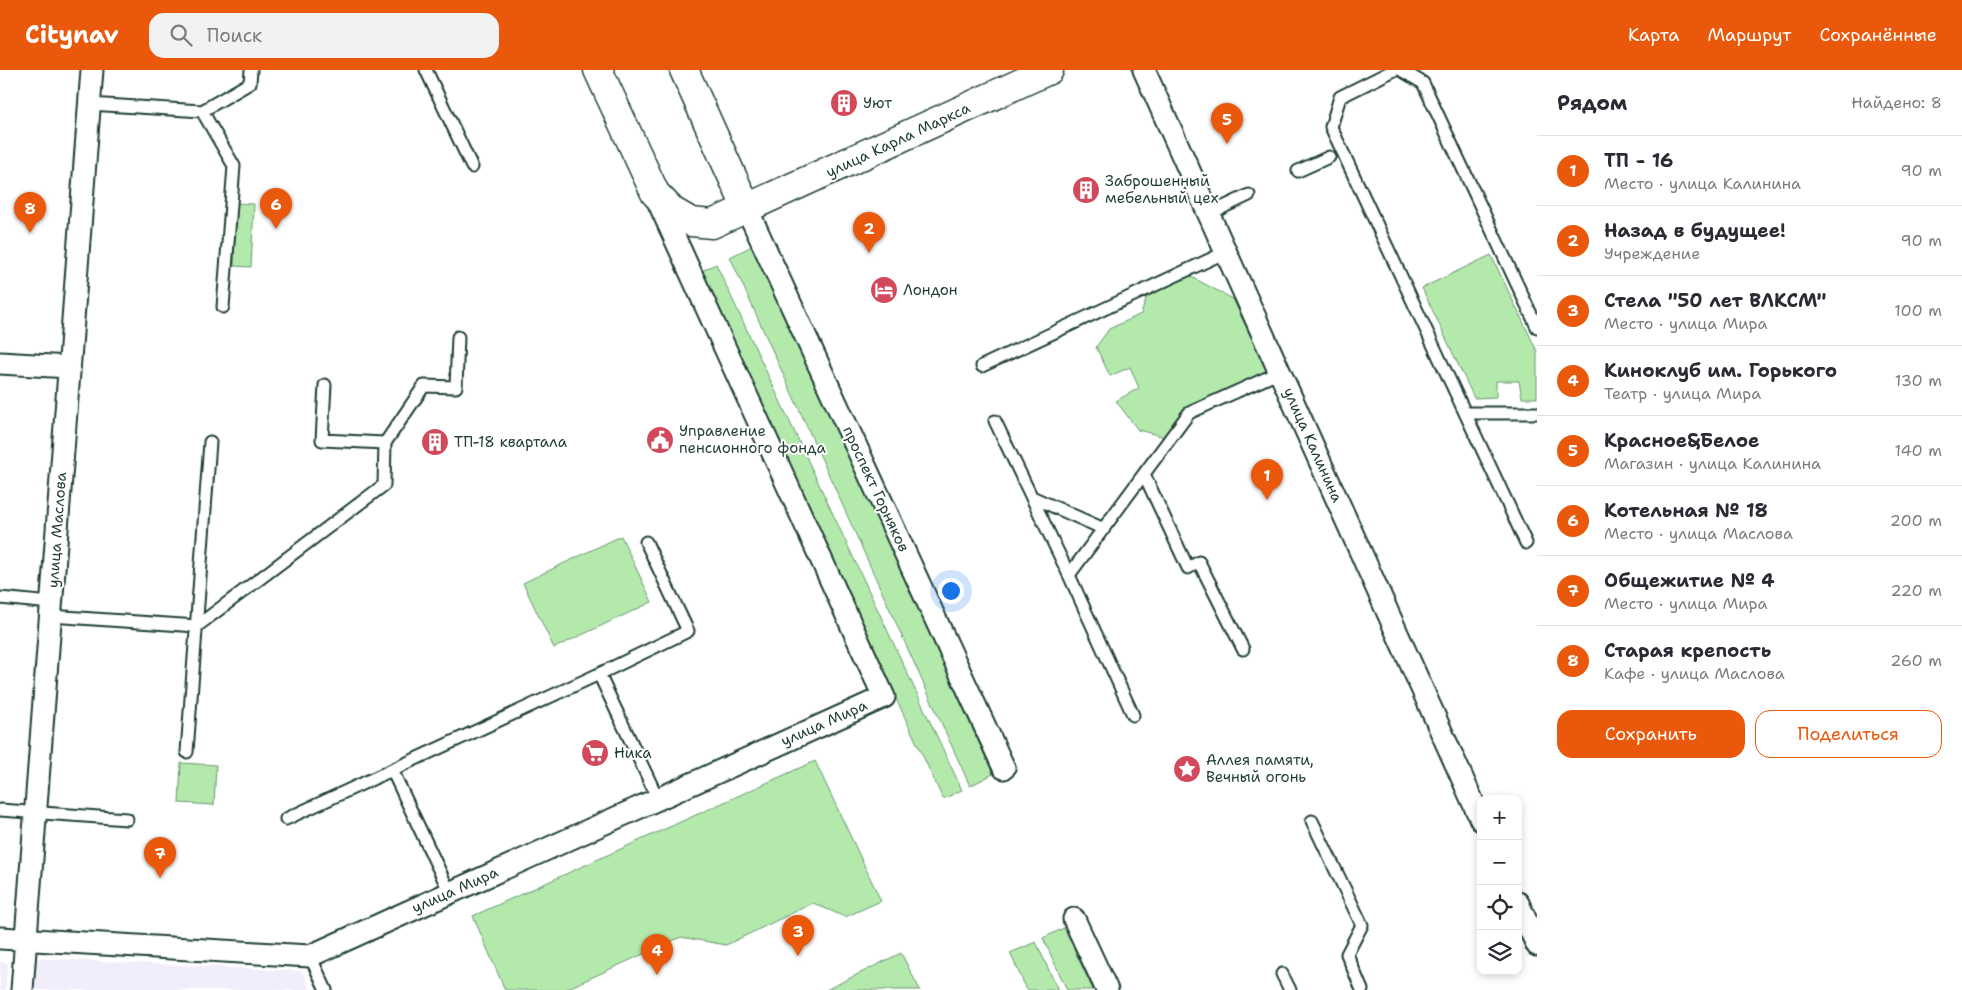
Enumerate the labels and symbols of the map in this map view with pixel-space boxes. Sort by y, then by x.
building icon: Уют [829,88,859,118]
place label: Уют [863,93,892,113]
street label: улица Карла Маркса [823,98,974,182]
pin: 5 [1211,103,1243,144]
place label: Заброшенный мебельный цех [1105,171,1219,208]
building icon: Заброшенный мебельный цех [1071,175,1101,205]
pin: 6 [260,188,292,229]
pin: 8 [14,192,46,233]
pin: 2 [853,212,885,253]
hotel icon: Лондон [869,275,899,305]
place label: Лондон [903,280,958,300]
street label: улица Калинина [1279,384,1348,506]
place label: Управление пенсионного фонда [679,421,826,458]
street label: проспект Горняков [838,423,914,555]
public building icon: Управление пенсионного фонда [645,425,675,455]
building icon: ТП-18 квартала [420,427,450,457]
place label: ТП-18 квартала [454,432,568,452]
pin: 1 [1251,459,1283,500]
street label: улица Маслова [43,471,71,589]
your location [938,578,964,604]
street label: улица Мира [778,695,871,751]
supermarket icon: Ника [580,738,610,768]
place label: Ника [614,743,652,763]
place label: Аллея памяти, Вечный огонь [1206,750,1314,787]
place icon: Аллея памяти, Вечный огонь [1172,754,1202,784]
pin: 7 [144,837,176,878]
street label: улица Мира [409,862,502,918]
pin: 3 [782,915,814,956]
pin: 4 [641,934,673,975]

